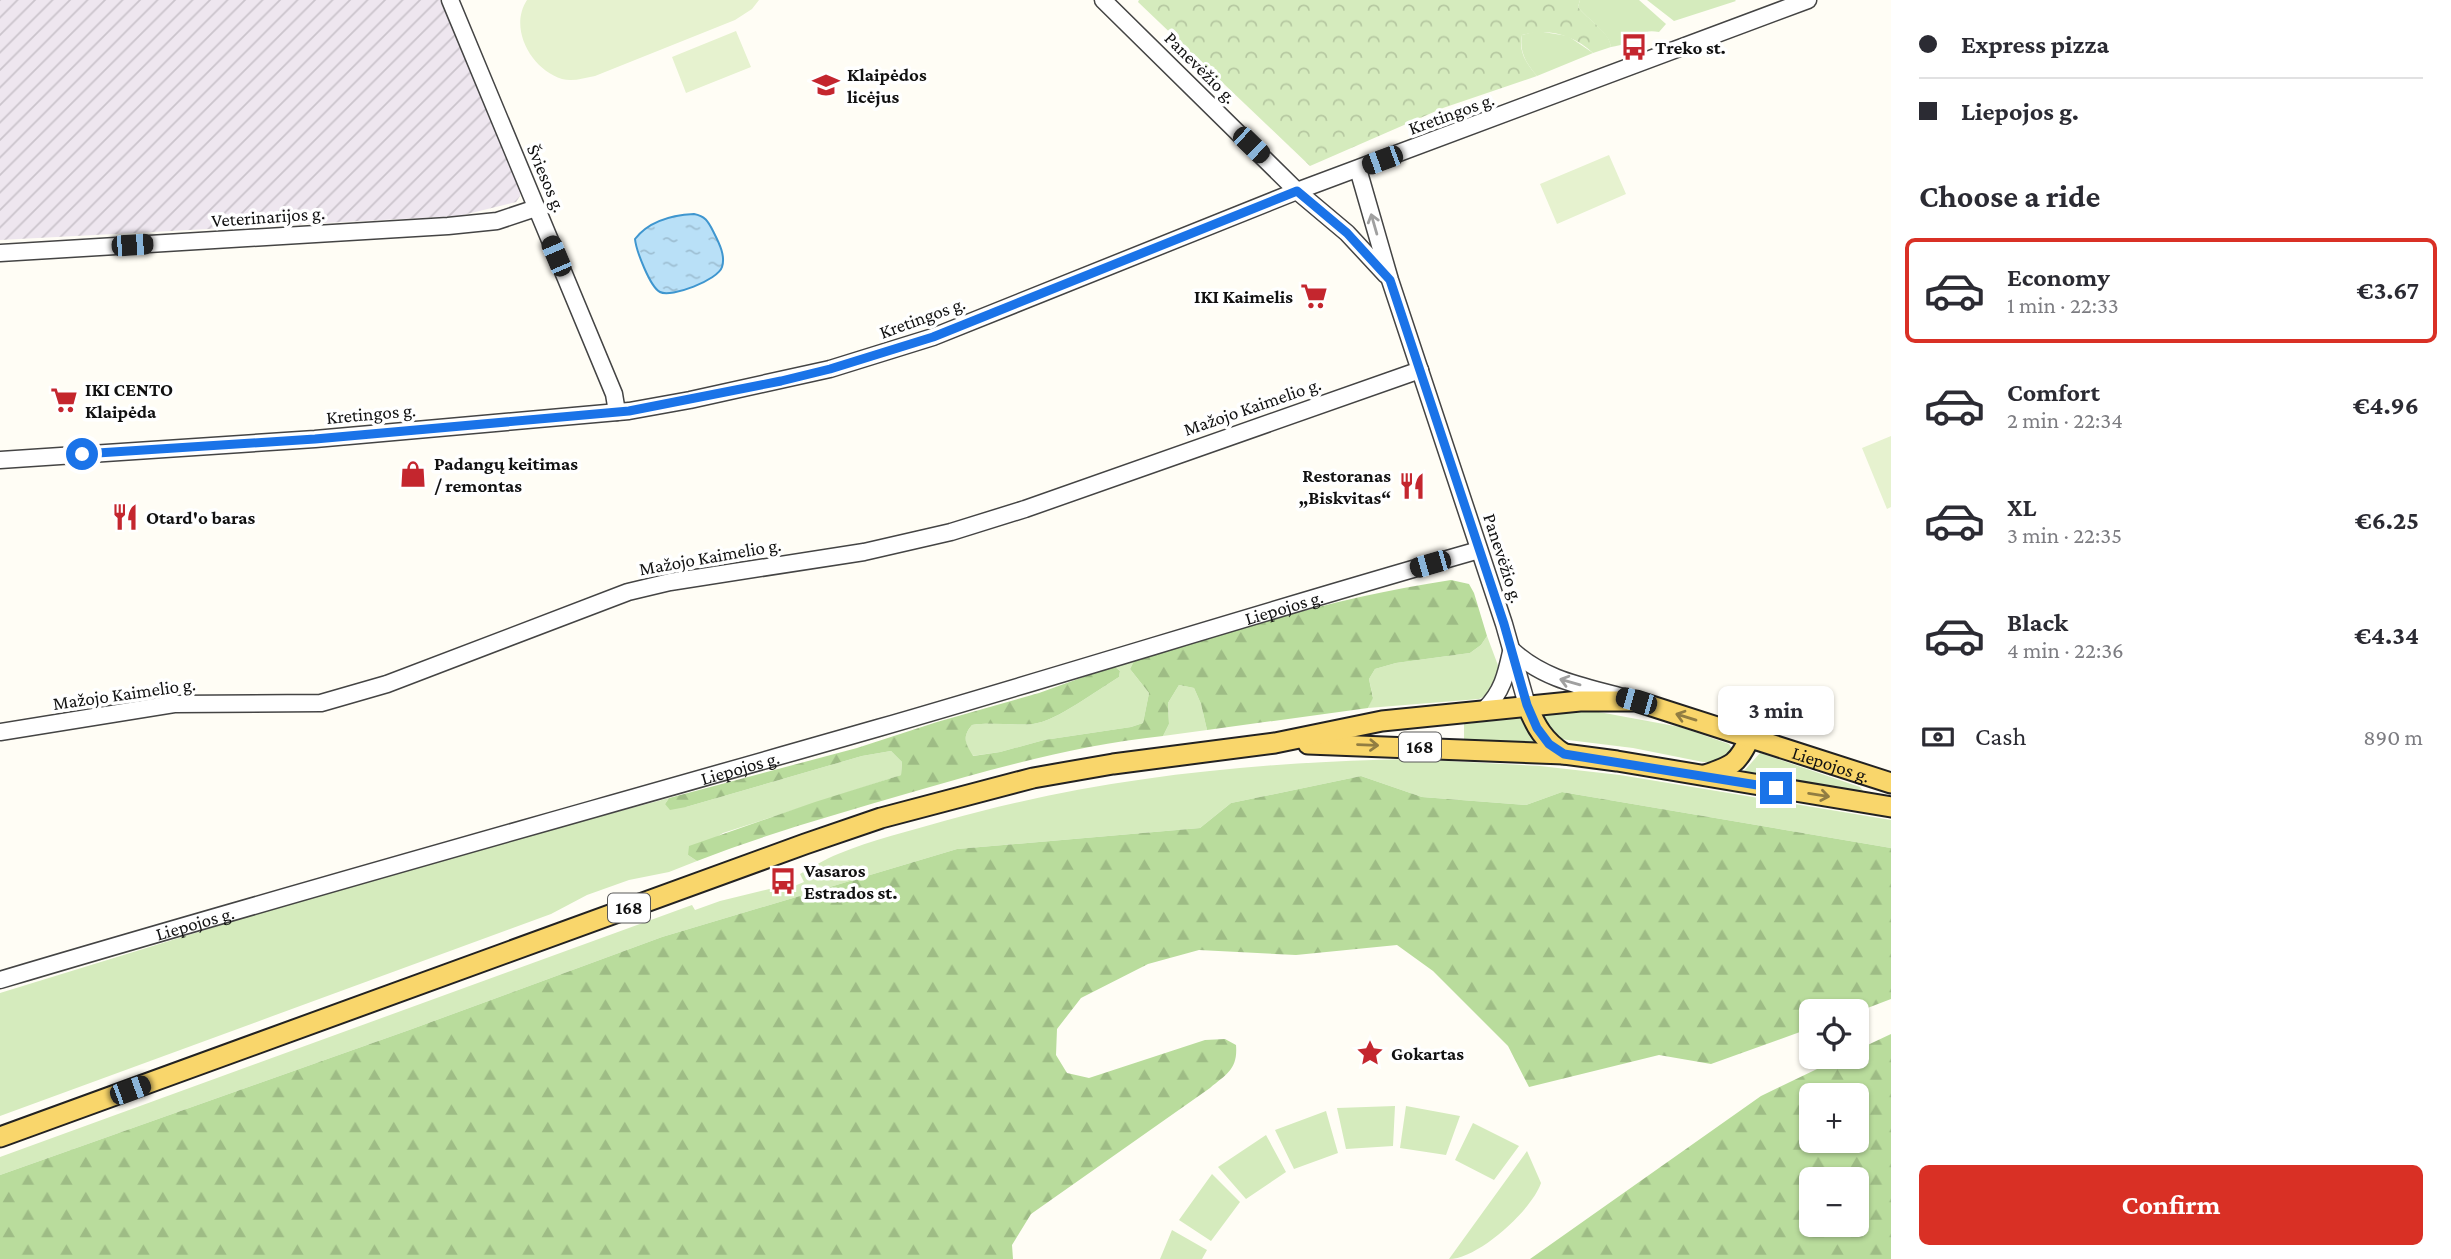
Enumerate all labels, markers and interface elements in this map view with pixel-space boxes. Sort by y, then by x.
street label: Panevėžio g. [1160,27,1241,108]
text: Express pizza [1961,30,2109,59]
bus stop icon: Treko st. [1619,32,1649,62]
place label: Treko st. [1655,37,1726,58]
place label: Klaipėdos licėjus [847,64,927,108]
school or university icon: Klaipėdos licėjus [811,70,841,100]
street label: Kretingos g. [1405,88,1497,139]
text: Liepojos g. [1961,97,2079,126]
car [1229,123,1274,167]
street label: Šviesos g. [523,141,570,215]
car [1359,143,1406,177]
text: Choose a ride [1919,178,2100,214]
street label: Veterinarijos g. [211,202,326,232]
one-way arrow [1367,214,1380,236]
car [111,233,154,257]
car [539,233,574,279]
icon: car [1923,259,1986,322]
text: Economy [2007,263,2110,292]
text: €3.67 [2357,276,2419,305]
supermarket icon: IKI Kaimelis [1299,281,1329,311]
place label: IKI Kaimelis [1194,286,1293,307]
street label: Kretingos g. [876,292,968,343]
text: 1 min · 22:33 [2007,292,2119,318]
street label: Mažojo Kaimelio g. [1181,373,1324,441]
icon: car [1923,374,1986,437]
text: Comfort [2007,378,2100,407]
place label: IKI CENTO Klaipėda [85,379,173,422]
supermarket icon: IKI CENTO Klaipėda [49,385,79,415]
text: €4.96 [2353,391,2419,420]
street label: Kretingos g. [325,399,417,428]
text: 2 min · 22:34 [2007,407,2123,433]
route start [66,438,98,470]
place label: Padangų keitimas / remontas [434,453,578,496]
shop icon: Padangų keitimas / remontas [398,459,428,489]
place label: Restoranas „Biskvitas“ [1298,465,1391,508]
restaurant icon: Restoranas „Biskvitas“ [1397,471,1427,501]
icon: car [1923,489,1986,552]
text: XL [2007,493,2036,522]
restaurant icon: Otard'o baras [110,502,140,532]
text: €6.25 [2355,506,2419,535]
place label: Otard'o baras [146,507,256,528]
street label: Panevėžio g. [1479,511,1528,606]
text: 3 min · 22:35 [2007,522,2122,548]
street label: Mažojo Kaimelio g. [637,534,783,580]
car [1407,548,1454,580]
street label: Liepojos g. [1242,586,1326,629]
icon: car [1923,604,1986,667]
text: Black [2007,608,2068,637]
text: €4.34 [2354,621,2419,650]
text: 4 min · 22:36 [2007,637,2124,663]
street label: Mažojo Kaimelio g. [51,673,197,715]
one-way arrow [1560,675,1582,688]
car [1613,685,1660,717]
callout: 3 min [1718,686,1834,736]
text: 3 min [1748,697,1804,723]
one-way arrow [1675,709,1697,722]
icon: cash [1919,718,1957,756]
text: Cash [1975,722,2026,751]
text: 890 m [2363,724,2423,750]
road number: 168 [1399,732,1441,762]
one-way arrow [1356,739,1379,752]
street label: Liepojos g. [1789,742,1873,787]
street label: Liepojos g. [698,747,782,789]
route end [1760,772,1792,804]
one-way arrow [1807,789,1830,802]
place label: Vasaros Estrados st. [803,860,897,903]
bus stop icon: Vasaros Estrados st. [768,866,798,896]
road number: 168 [608,894,650,923]
street label: Liepojos g. [153,902,237,945]
map controls [1799,999,1869,1237]
button: locate [1799,999,1869,1069]
place icon: Gokartas [1355,1038,1385,1068]
place label: Gokartas [1391,1043,1464,1064]
car [107,1073,154,1107]
button: + [1799,1083,1869,1153]
button: Confirm [1919,1165,2423,1245]
button: − [1799,1167,1869,1237]

